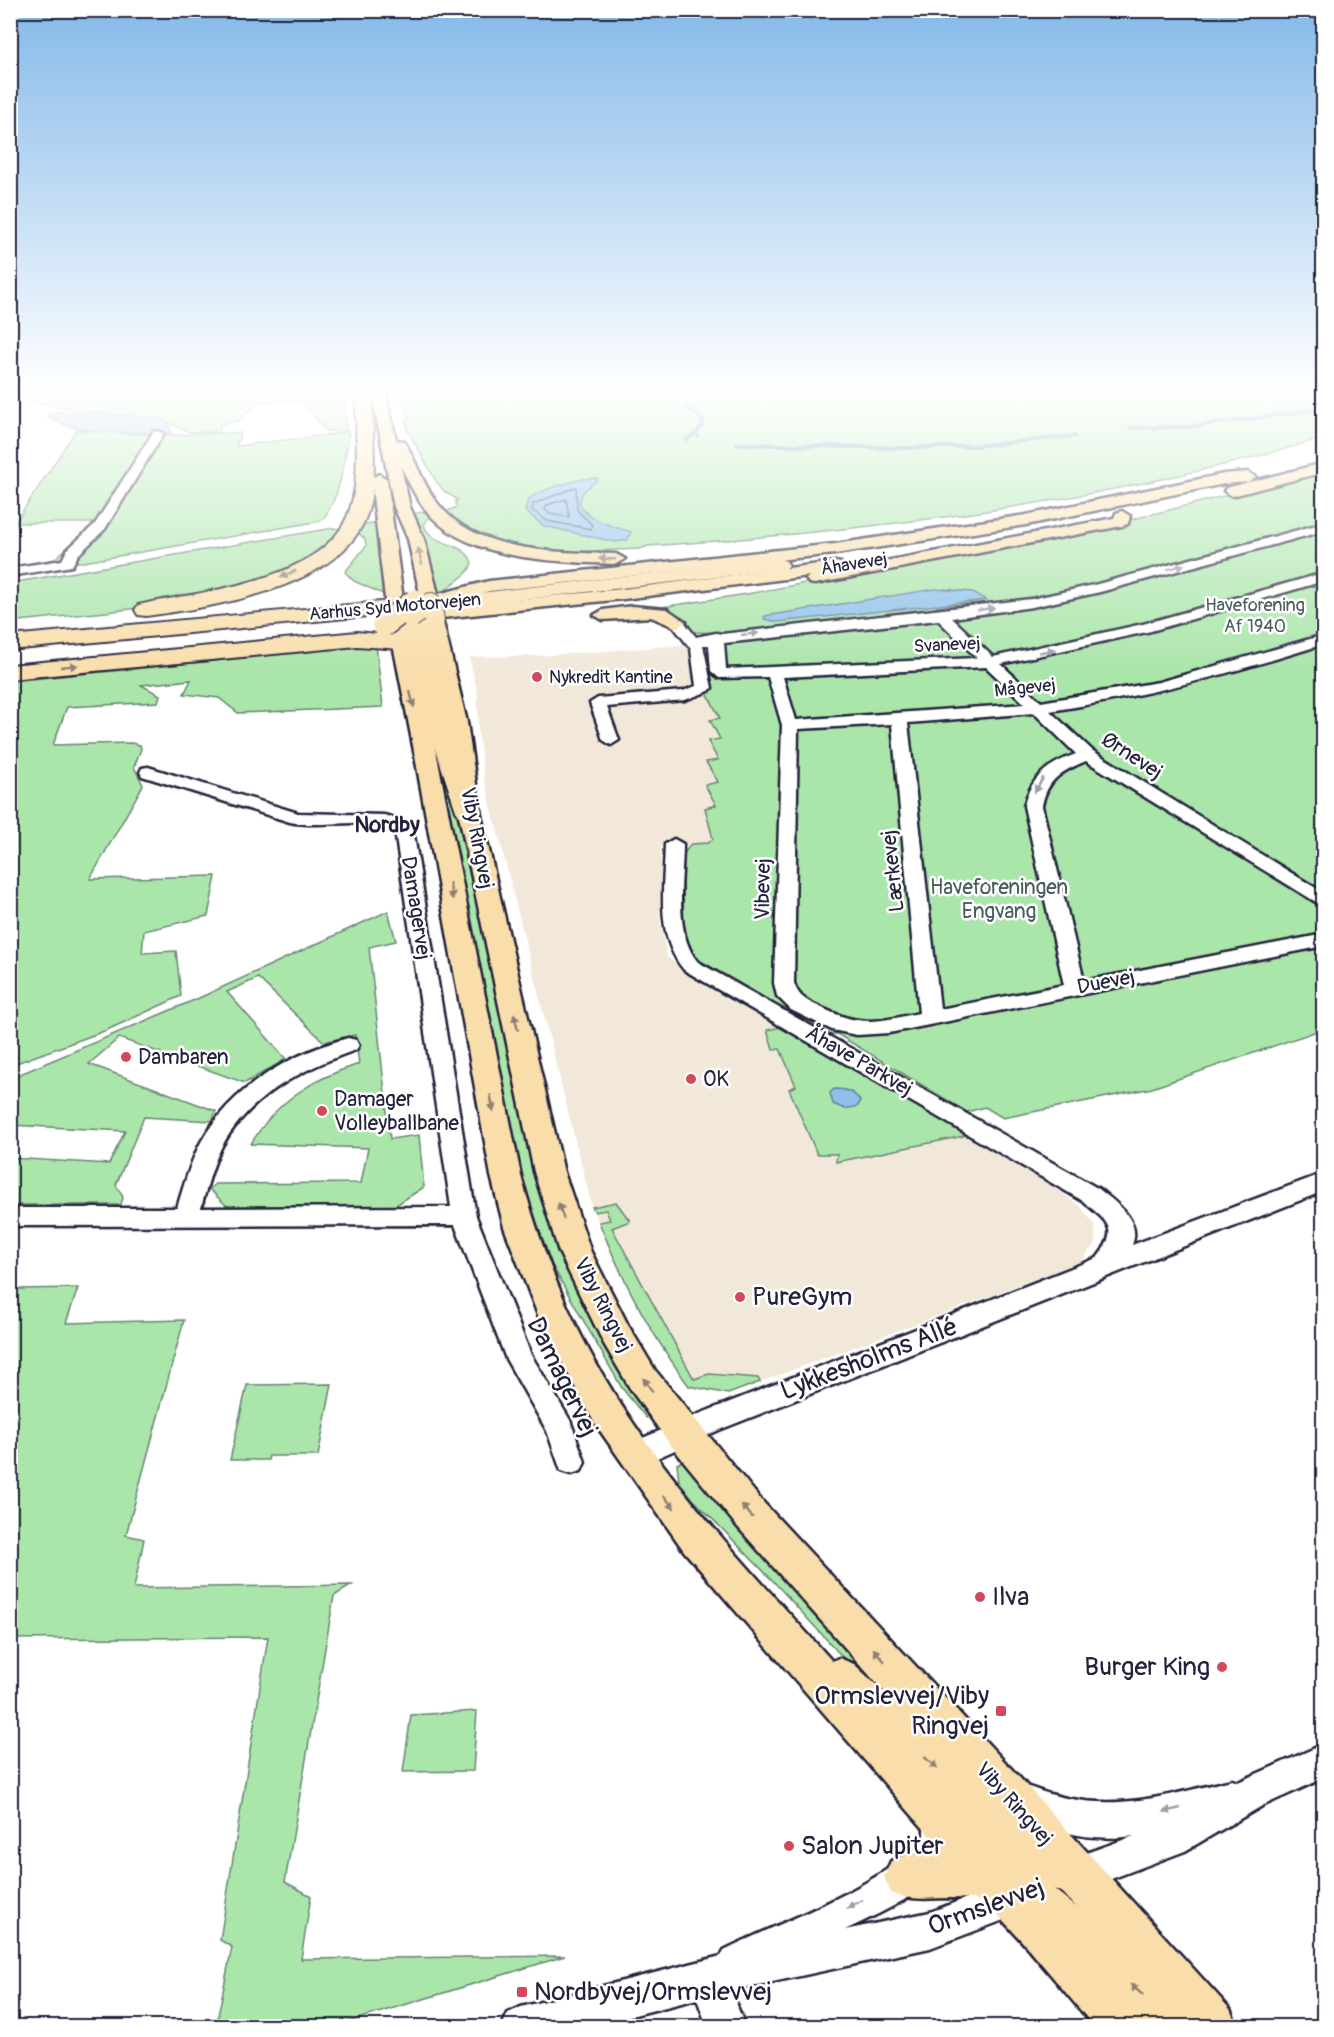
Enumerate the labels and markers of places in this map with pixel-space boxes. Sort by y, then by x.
place label: Nykredit Kantine [549,666,673,689]
marker: Nykredit Kantine [530,670,544,684]
place label: Dambaren [138,1044,229,1071]
marker: Dambaren [119,1050,133,1064]
place label: OK [703,1066,729,1093]
marker: OK [684,1072,698,1086]
place label: Damager Volleyballbane [334,1086,460,1137]
marker: Damager Volleyballbane [315,1104,329,1118]
place label: PureGym [752,1281,852,1313]
marker: PureGym [733,1290,747,1304]
place label: Ilva [992,1581,1029,1613]
marker: Ilva [973,1590,987,1604]
place label: Burger King [1084,1651,1210,1683]
marker: Burger King [1215,1660,1229,1674]
place label: Ormslevvej/Viby Ringvej [814,1680,989,1742]
marker: Ormslevvej/Viby Ringvej [994,1704,1008,1718]
place label: Salon Jupiter [801,1830,944,1862]
marker: Salon Jupiter [782,1839,796,1853]
place label: Nordbyvej/Ormslevvej [534,1976,772,2008]
marker: Nordbyvej/Ormslevvej [515,1985,529,1999]

